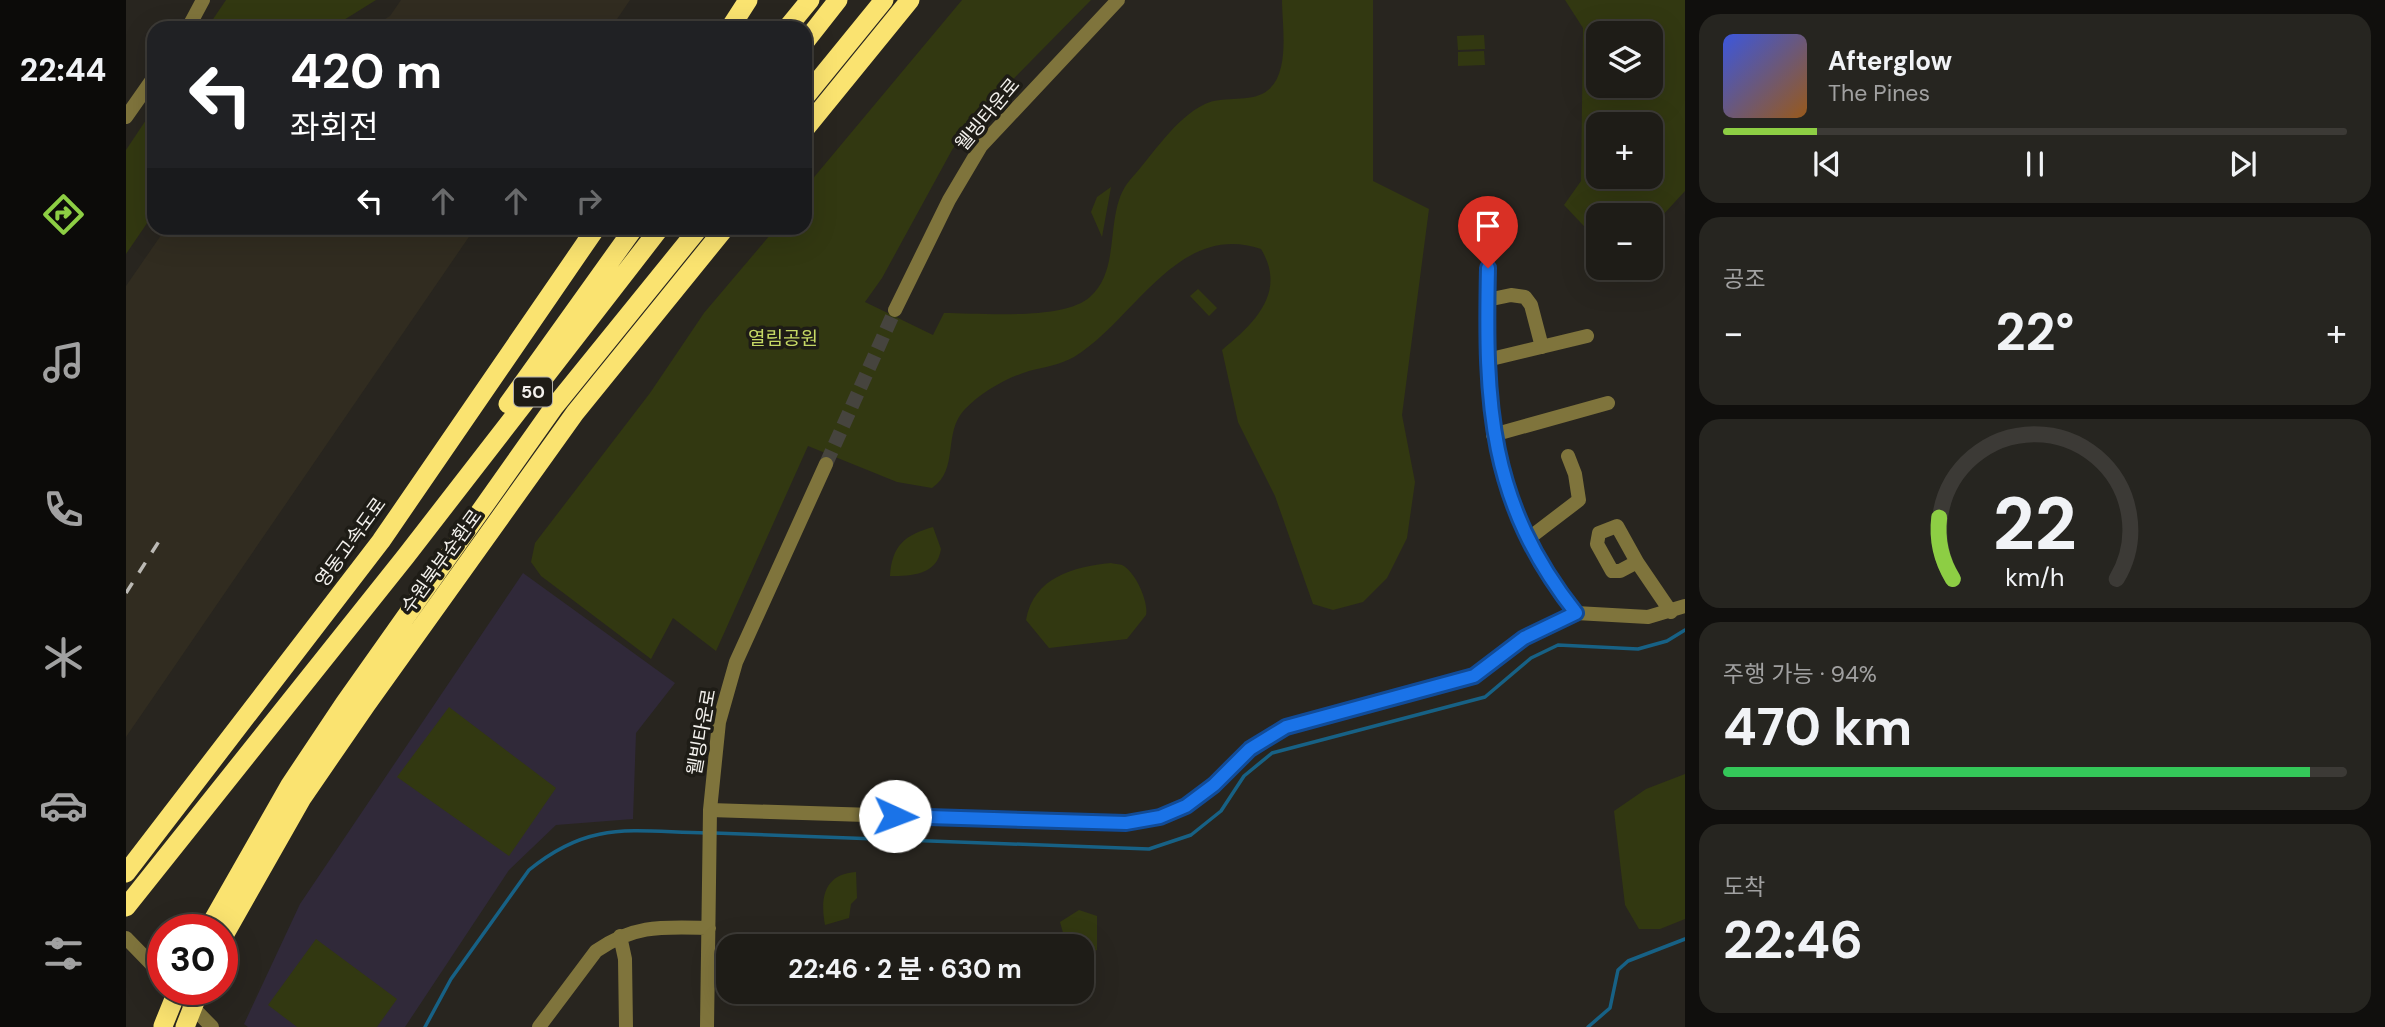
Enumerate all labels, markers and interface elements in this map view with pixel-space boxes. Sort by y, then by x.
map controls [1586,21,1663,280]
button: layers [1586,21,1663,98]
text: 420 m [290,39,442,103]
text: Afterglow [1828,44,1952,78]
text: 22:44 [20,49,106,91]
icon: left [175,49,266,140]
street label: 웰빙타운로 [950,73,1025,156]
text: The Pines [1828,78,1930,108]
text: 좌회전 [290,106,378,148]
button: + [1586,112,1663,189]
icon: previous [1808,145,1846,183]
icon: pause [2016,145,2054,183]
icon: next [2224,145,2262,183]
icon: left [351,182,389,220]
icon: ahead [424,182,462,220]
icon: ahead [497,182,535,220]
icon: right [570,182,608,220]
icon: directions [39,190,88,239]
pin [1458,196,1518,268]
button: − [1586,203,1663,280]
icon: arrive [1469,207,1507,245]
text: 공조 [1723,264,1765,294]
text: 22° [1996,298,2074,366]
text: − [1723,308,1744,358]
text: + [2326,308,2347,358]
park label: 열림공원 [748,326,818,351]
icon: music [39,338,88,387]
road number: 50 [514,378,552,406]
text: 22 [1993,478,2077,573]
icon: phone [39,485,88,534]
street label: 영동고속도로 [309,493,391,592]
street label: 수원북부순환로 [395,504,487,618]
text: km/h [2005,561,2065,594]
icon: climate [39,633,88,682]
text: 주행 가능 · 94% [1723,659,1877,689]
street label: 웰빙타운로 [682,687,721,777]
text: 470 km [1723,693,1912,761]
position arrow [858,779,932,853]
icon: car [39,781,88,830]
text: 도착 [1723,872,1765,902]
text: 22:46 [1723,906,1863,974]
speed limit sign: 30 [147,914,238,1005]
icon: filters [39,929,88,978]
text: 22:46 · 2 분 · 630 m [788,952,1022,986]

